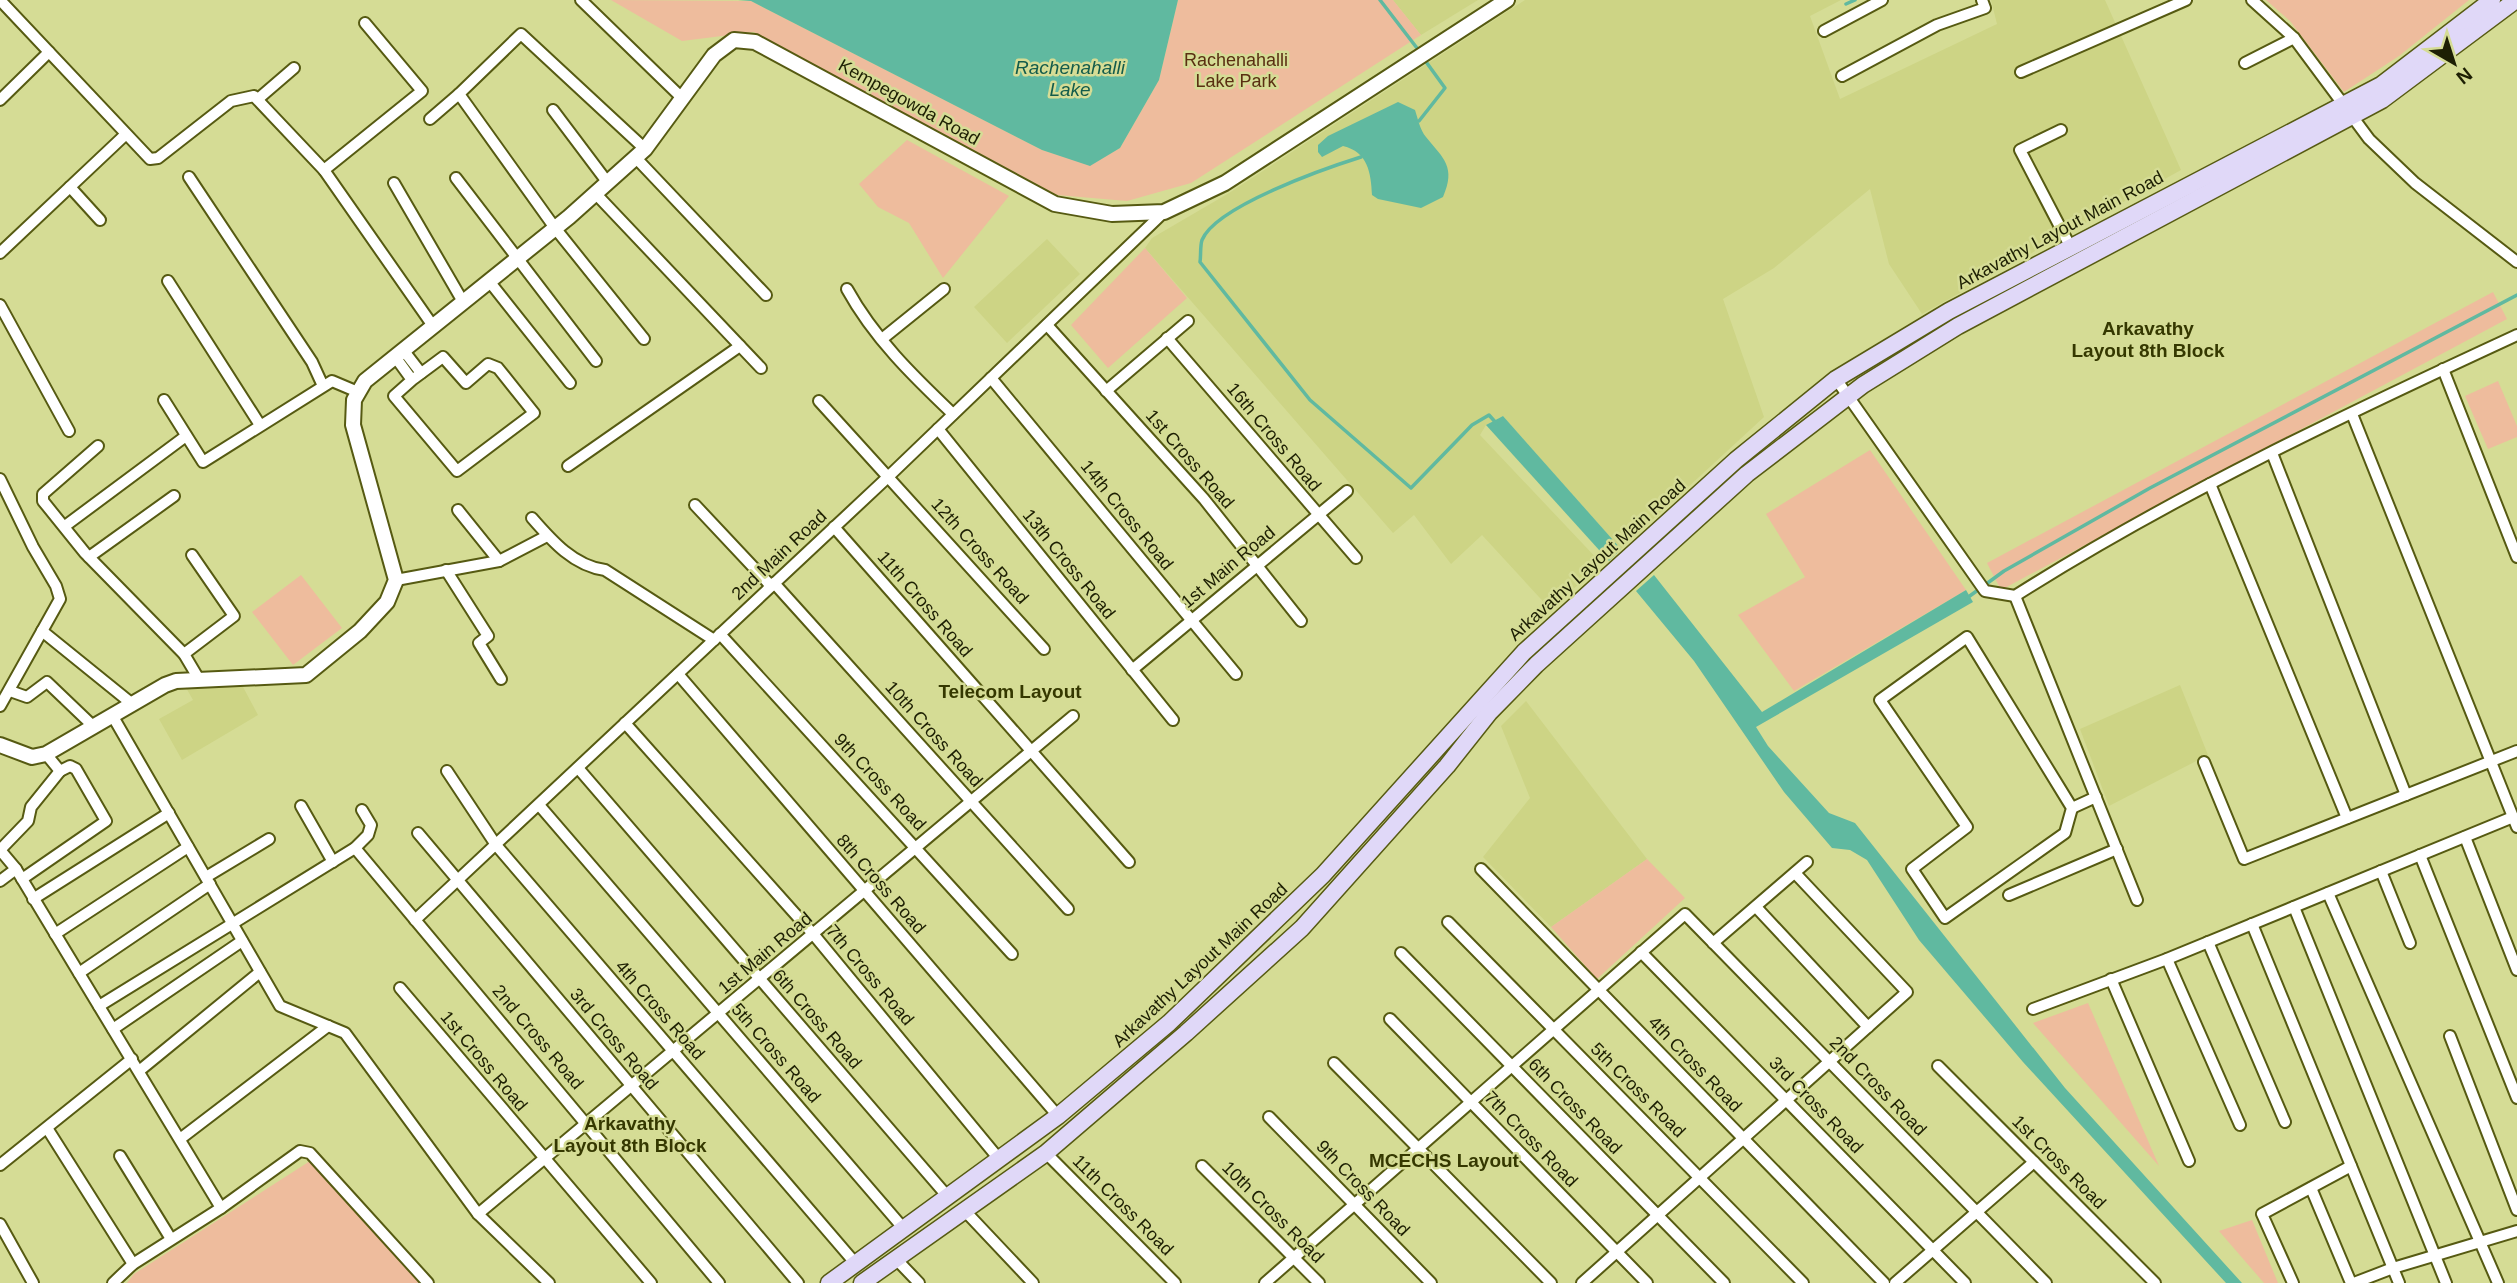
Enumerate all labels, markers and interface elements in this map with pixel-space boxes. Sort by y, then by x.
north arrow [2419,28,2489,98]
park label: Rachenahalli Lake Park [1184,50,1288,91]
street label: Kempegowda Road [835,55,983,149]
water label: Rachenahalli Lake [1015,57,1126,100]
text: N [2452,63,2476,88]
street label: Arkavathy Layout Main Road [1953,167,2167,293]
district label: Arkavathy Layout 8th Block [2071,318,2225,361]
street label: 16th Cross Road [1223,379,1325,495]
street label: 1st Cross Road [1142,406,1238,512]
street label: 14th Cross Road [1077,456,1177,574]
street label: Arkavathy Layout Main Road [1504,475,1690,645]
street label: 12th Cross Road [927,494,1033,608]
street label: 13th Cross Road [1019,505,1119,623]
street label: 2nd Main Road [728,506,830,604]
street label: 1st Main Road [1177,522,1279,612]
street label: 11th Cross Road [874,547,976,661]
street label: 10th Cross Road [881,677,987,791]
district label: Telecom Layout [938,681,1082,702]
street label: 9th Cross Road [830,729,930,835]
street label: 8th Cross Road [832,830,930,938]
street label: Arkavathy Layout Main Road [1109,879,1291,1051]
street label: 1st Main Road [714,908,816,998]
street label: 7th Cross Road [822,921,918,1029]
street label: 4th Cross Road [611,956,709,1064]
street label: 6th Cross Road [768,965,866,1073]
street label: 2nd Cross Road [489,981,587,1093]
street label: 3rd Cross Road [566,984,662,1094]
street label: 5th Cross Road [727,999,825,1107]
street label: 1st Cross Road [436,1007,532,1115]
street label: 4th Cross Road [1644,1012,1746,1116]
street label: 2nd Cross Road [1826,1032,1930,1140]
street label: 5th Cross Road [1587,1039,1689,1141]
street label: 3rd Cross Road [1765,1053,1867,1157]
street label: 6th Cross Road [1524,1054,1626,1158]
street label: 7th Cross Road [1480,1087,1582,1191]
street label: 1st Cross Road [2008,1111,2110,1213]
district label: Arkavathy Layout 8th Block [553,1113,707,1156]
street label: 9th Cross Road [1312,1136,1414,1240]
district label: MCECHS Layout [1369,1150,1520,1171]
street label: 11th Cross Road [1069,1151,1177,1259]
street label: 10th Cross Road [1218,1157,1328,1267]

